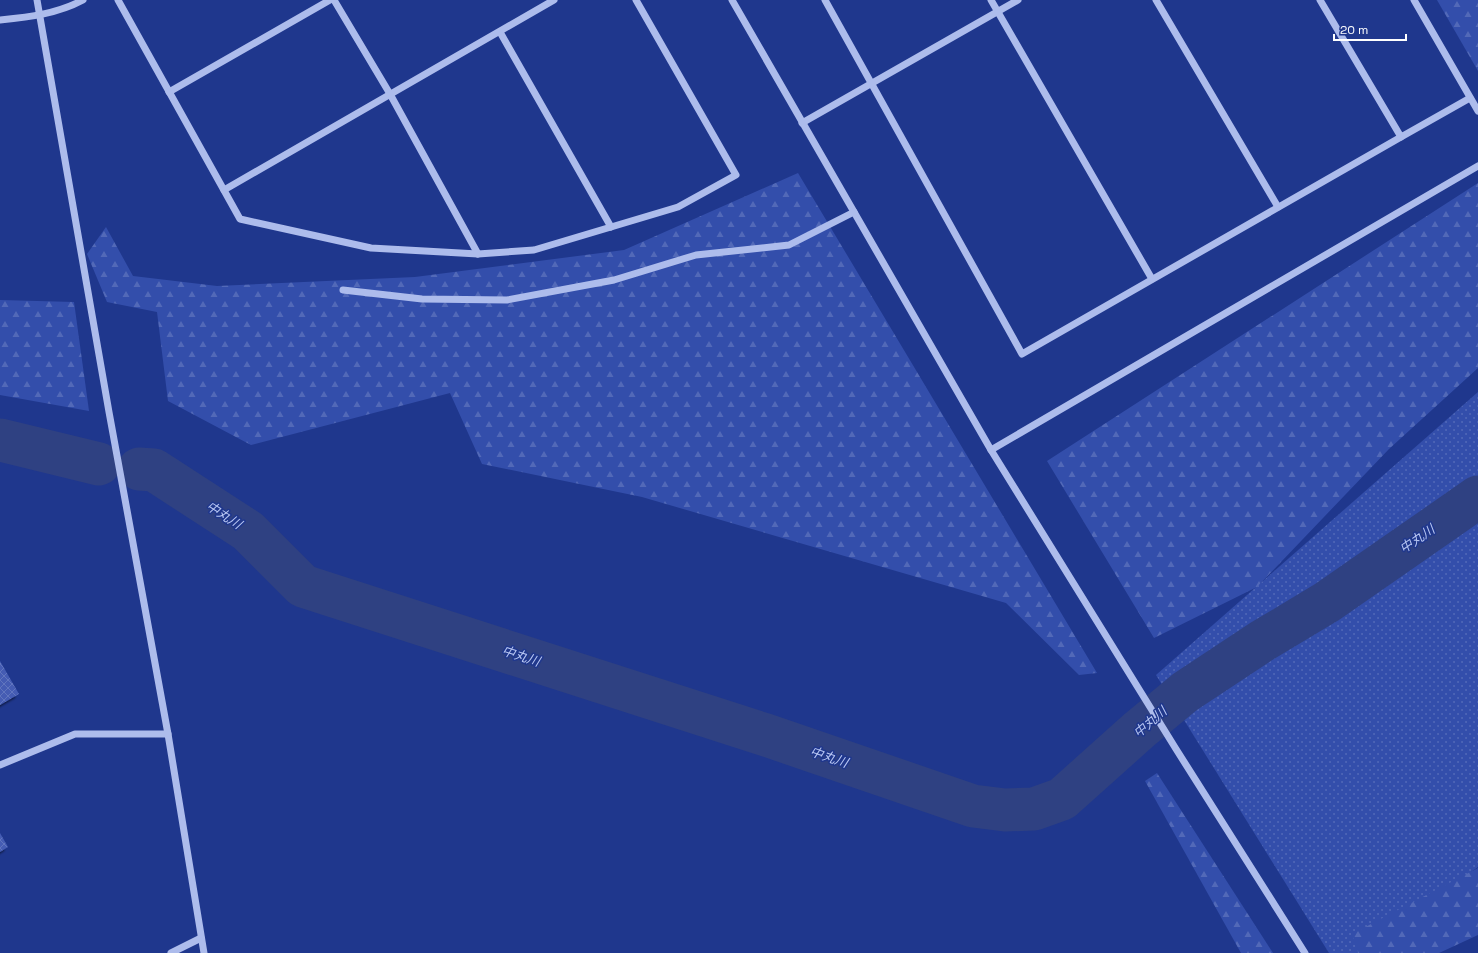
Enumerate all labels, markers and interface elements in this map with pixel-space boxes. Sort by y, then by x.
scale bar [1334,16,1406,42]
text: 20 m [1340,22,1368,38]
water label: 中丸川 [203,497,247,534]
water label: 中丸川 [1396,520,1439,557]
water label: 中丸川 [500,642,544,671]
water label: 中丸川 [1130,701,1172,741]
water label: 中丸川 [808,743,852,772]

